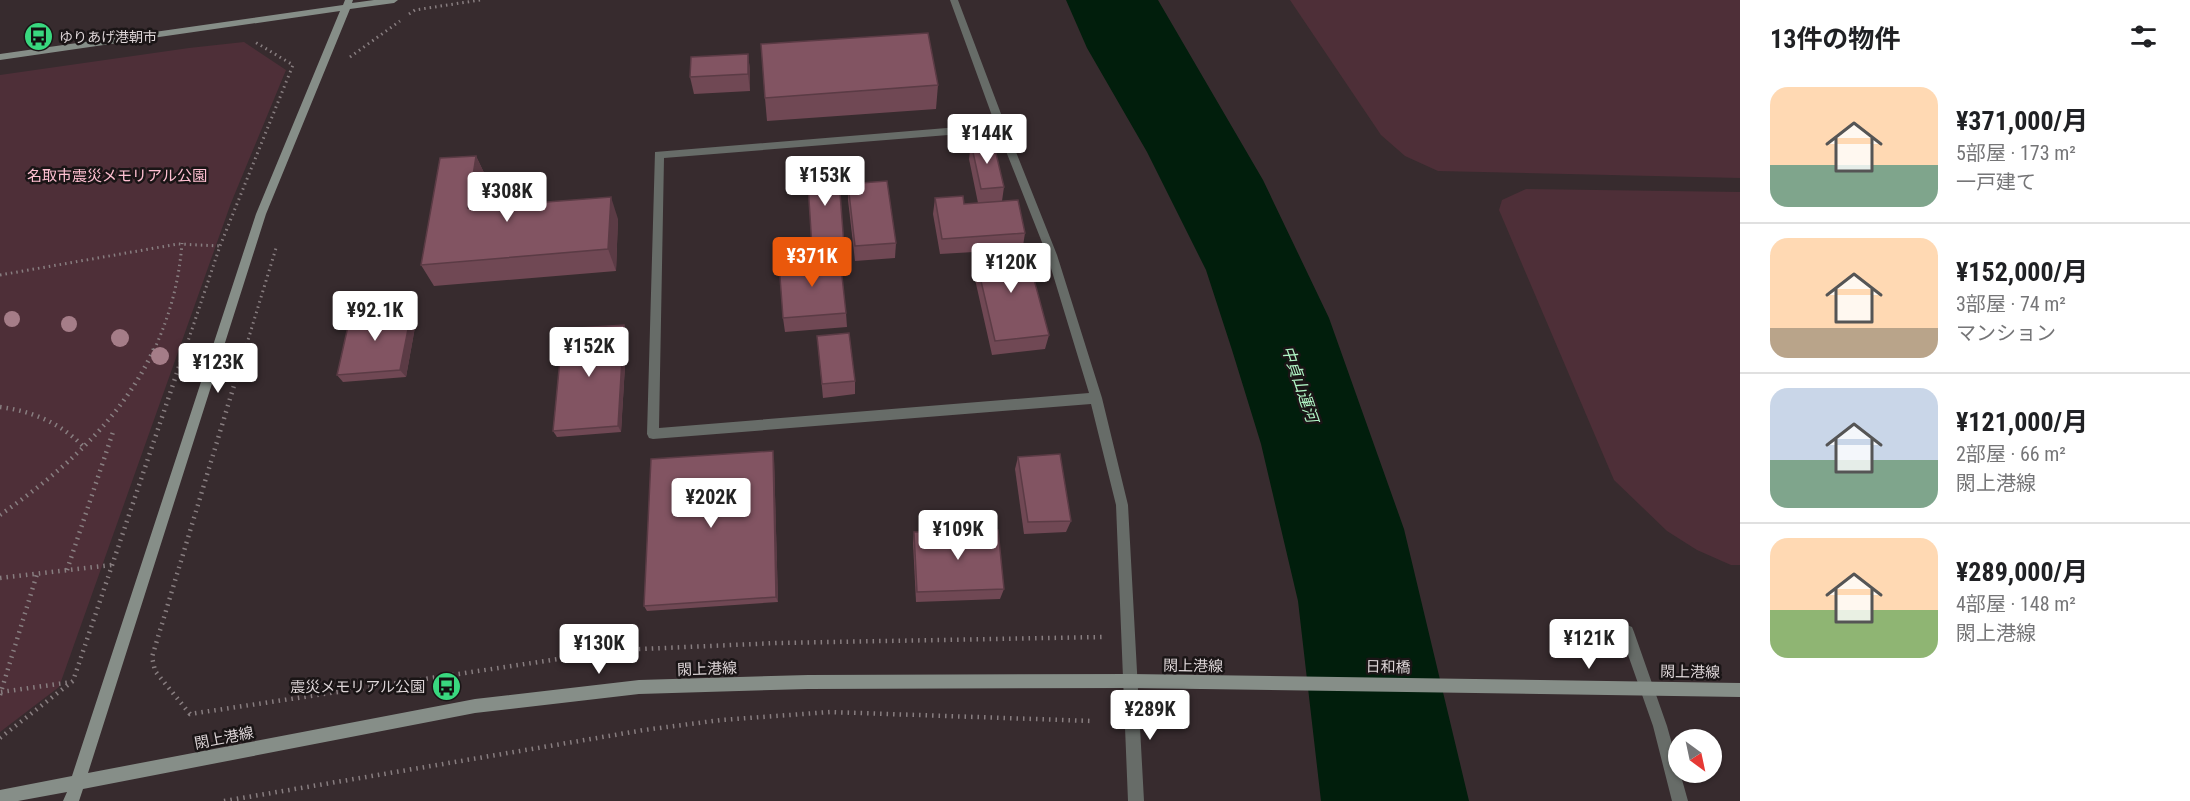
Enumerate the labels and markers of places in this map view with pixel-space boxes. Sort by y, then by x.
bus stop icon: ゆりあげ港朝市 [22,21,54,53]
place label: ゆりあげ港朝市 [59,29,157,45]
pin: ¥144K [945,114,1029,165]
pin: ¥153K [783,156,867,207]
pin: ¥308K [465,172,549,223]
pin: ¥371K [770,237,854,288]
pin: ¥120K [969,243,1053,294]
pin: ¥92.1K [326,291,424,342]
pin: ¥152K [547,327,631,378]
pin: ¥123K [176,343,260,394]
pin: ¥202K [669,478,753,529]
pin: ¥109K [916,510,1000,561]
pin: ¥121K [1547,619,1631,670]
pin: ¥130K [557,624,641,675]
bus stop icon: 震災メモリアル公園 [430,671,462,703]
place label: 震災メモリアル公園 [290,678,425,696]
pin: ¥289K [1108,690,1192,741]

